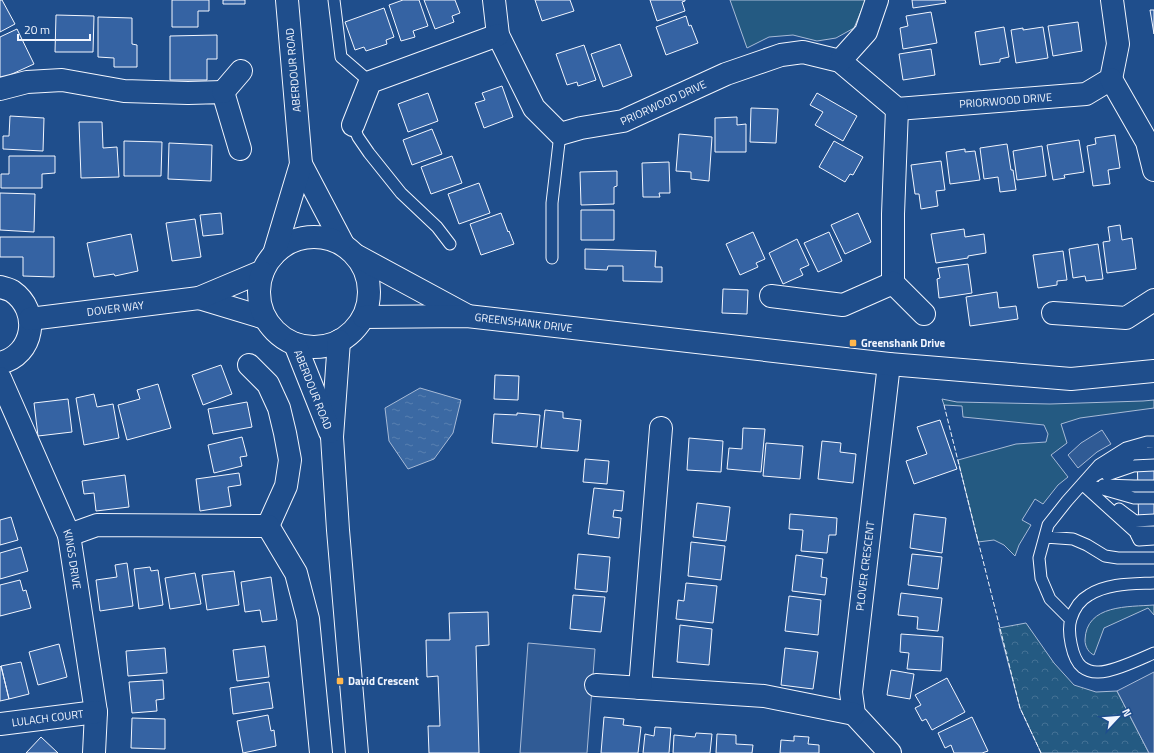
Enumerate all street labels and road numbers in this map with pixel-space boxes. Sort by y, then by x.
street label: ABERDOUR ROAD [281,27,305,113]
street label: PRIORWOOD DRIVE [618,76,709,129]
street label: PRIORWOOD DRIVE [959,89,1053,112]
street label: DOVER WAY [86,297,145,320]
street label: GREENSHANK DRIVE [474,309,573,336]
street label: ABERDOUR ROAD [290,347,336,432]
street label: PLOVER CRESCENT [852,520,878,612]
street label: KINGS DRIVE [59,526,85,590]
street label: LULACH COURT [11,706,85,730]

